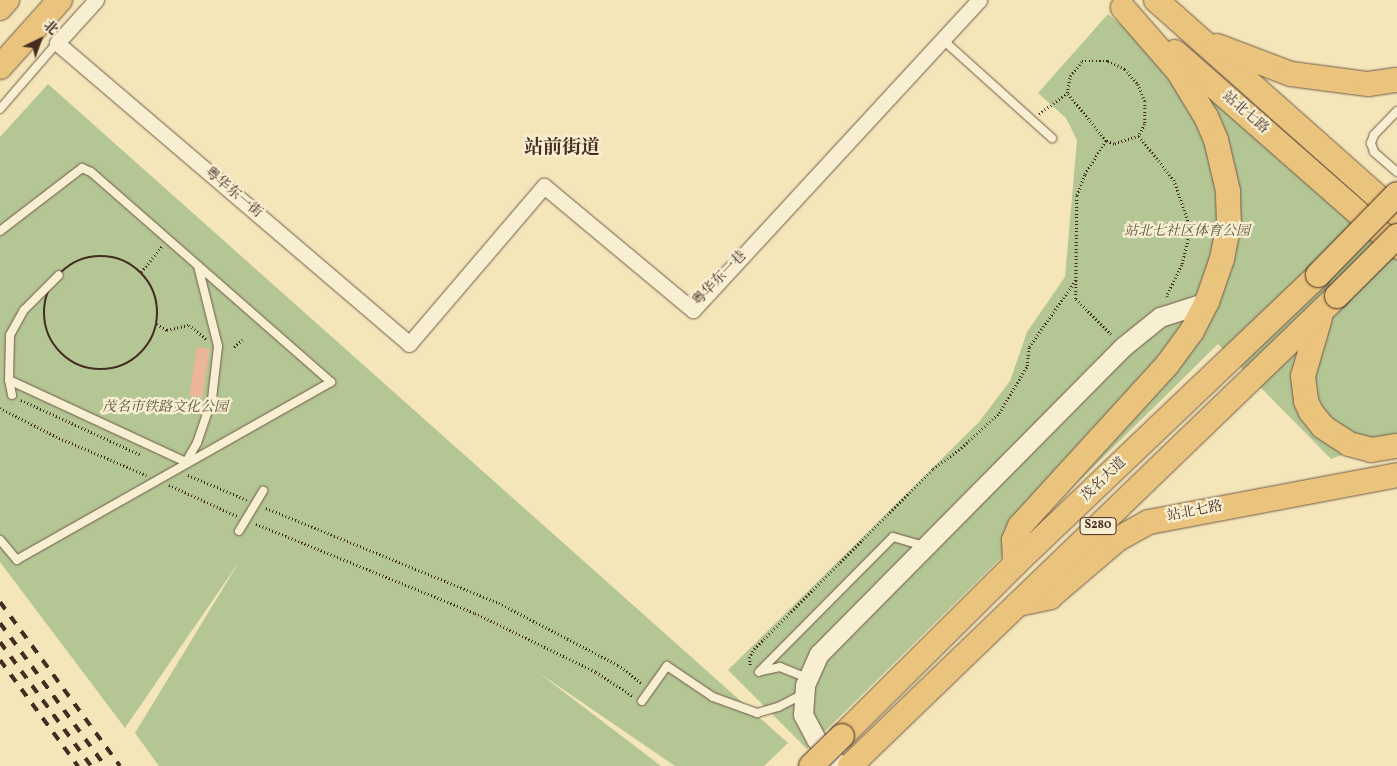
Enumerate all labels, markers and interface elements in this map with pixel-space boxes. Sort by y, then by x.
north arrow [15,15,65,65]
text: 北 [39,17,62,40]
street label: 站北七路 [1218,88,1272,138]
district label: 站前街道 [524,138,600,160]
street label: 粤华东一街 [201,164,265,222]
park label: 站北七社区体育公园 [1124,224,1250,240]
street label: 粤华东一巷 [690,248,750,310]
park label: 茂名市铁路文化公园 [102,400,228,416]
street label: 茂名大道 [1078,455,1130,505]
street label: 站北七路 [1166,498,1224,526]
road number: S280 [1079,516,1117,536]

